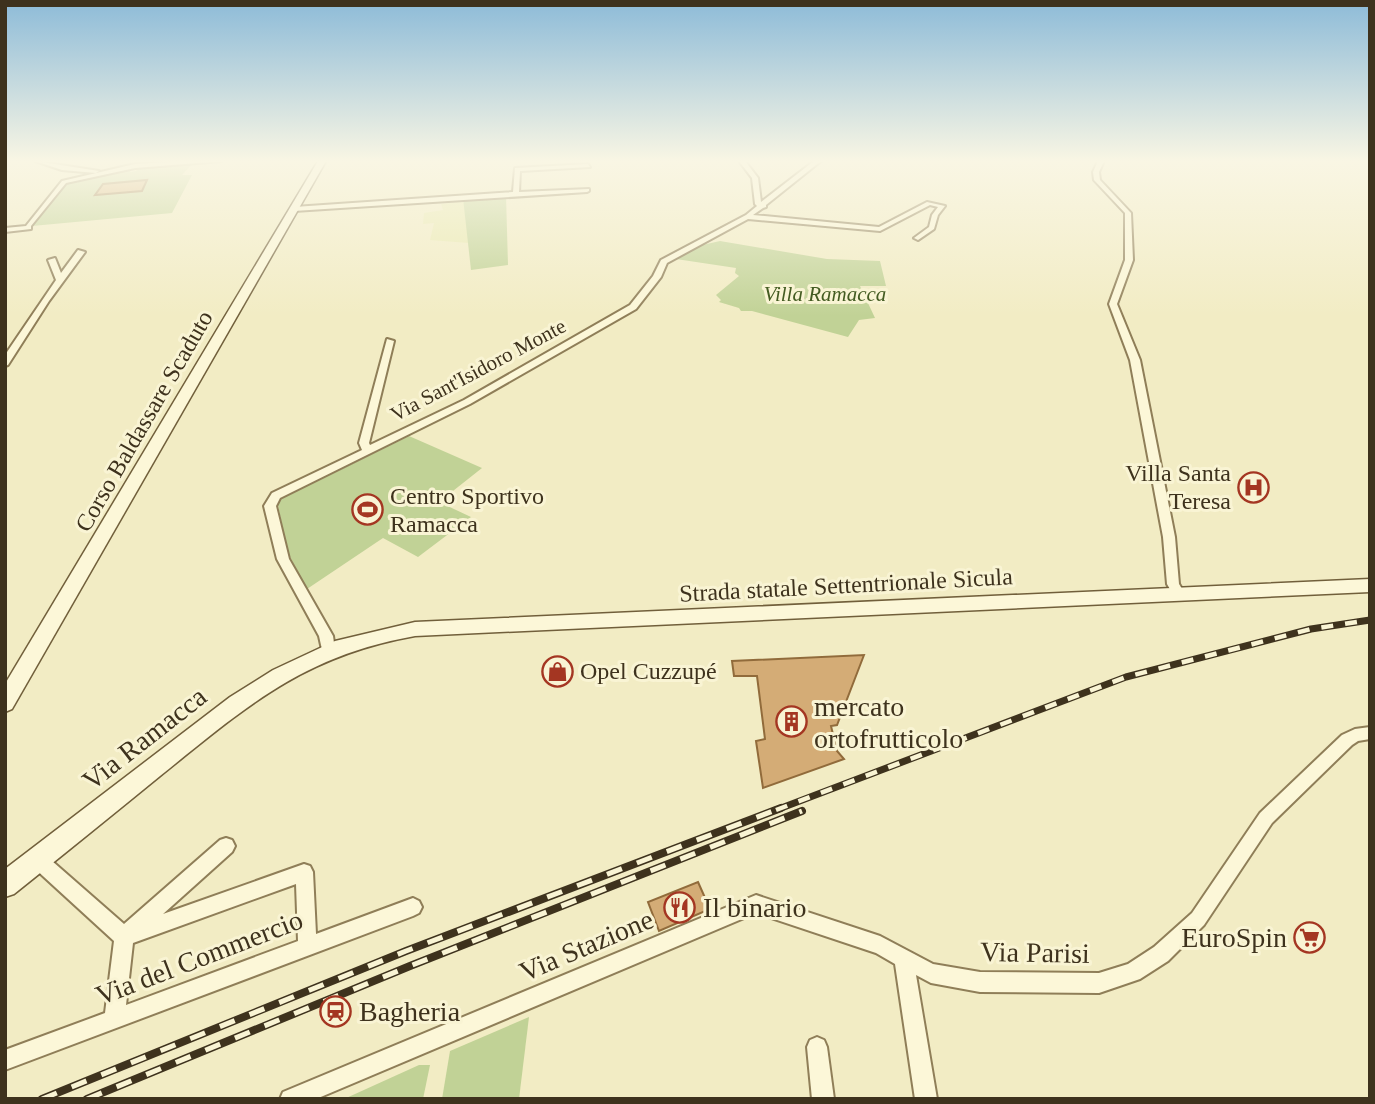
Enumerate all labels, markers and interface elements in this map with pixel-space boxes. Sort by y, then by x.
park label: Villa Ramacca [764,282,886,306]
street label: Corso Baldassare Scaduto [70,306,218,536]
street label: Via Sant'Isidoro Monte [386,314,570,426]
place label: Villa Santa Teresa [1125,460,1231,514]
hospital icon: Villa Santa Teresa [1237,470,1271,504]
place label: Centro Sportivo Ramacca [390,483,544,537]
sports icon: Centro Sportivo Ramacca [350,493,384,527]
street label: Strada statale Settentrionale Sicula [679,563,1014,607]
shop icon: Opel Cuzzupé [540,654,574,688]
place label: Opel Cuzzupé [580,658,717,684]
street label: Via Ramacca [76,680,213,796]
place label: mercato ortofrutticolo [814,691,963,754]
building icon: mercato ortofrutticolo [774,705,808,739]
restaurant icon: Il binario [663,890,697,924]
place label: Il binario [703,892,806,923]
street label: Via Stazione [515,903,658,988]
street label: Via del Commercio [91,904,307,1011]
supermarket icon: EuroSpin [1293,920,1327,954]
place label: EuroSpin [1181,922,1287,953]
street label: Via Parisi [980,936,1090,969]
station icon: Bagheria [319,994,353,1028]
place label: Bagheria [359,996,461,1027]

